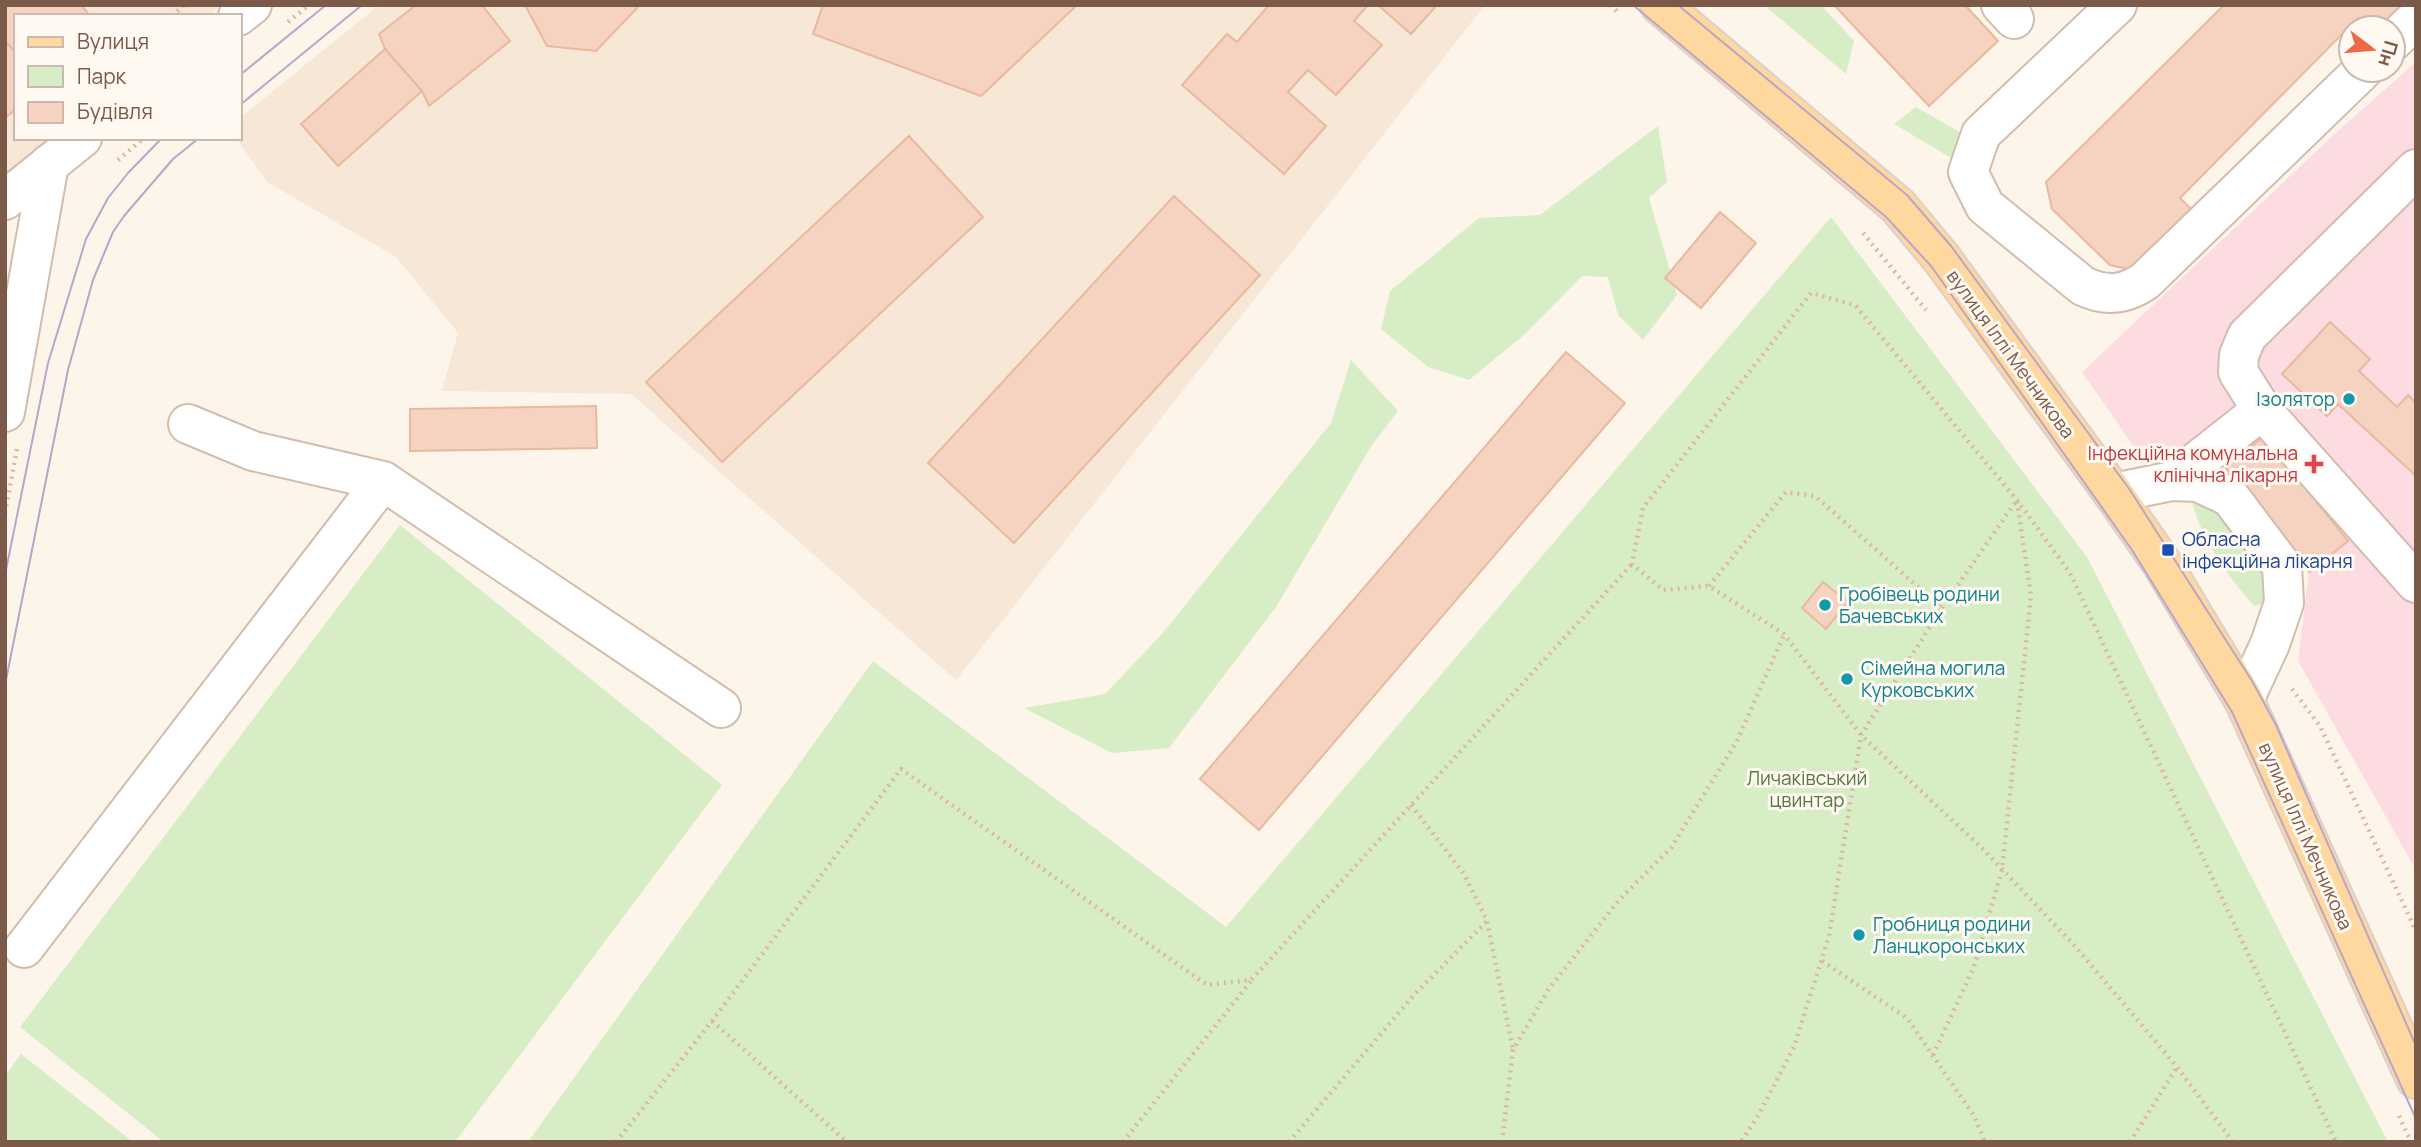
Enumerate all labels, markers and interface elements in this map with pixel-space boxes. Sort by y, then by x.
legend [14,14,242,140]
north arrow [2337,14,2407,84]
text: Вулиця [77,27,149,55]
text: Пн [2372,38,2404,70]
text: Парк [77,62,127,90]
text: Будівля [77,97,153,125]
street label: вулиця Іллі Мечникова [1941,264,2081,444]
place label: Ізолятор [2256,386,2335,412]
marker: Ізолятор [2341,391,2357,407]
place label: Інфекційна комунальна клінічна лікарня [2088,440,2298,488]
marker: Інфекційна комунальна клінічна лікарня [2304,454,2324,474]
place label: Обласна інфекційна лікарня [2182,526,2353,574]
marker: Обласна інфекційна лікарня [2160,542,2176,558]
place label: Гробівець родини Бачевських [1839,581,2000,629]
marker: Гробівець родини Бачевських [1817,597,1833,613]
place label: Сімейна могила Курковських [1861,655,2005,703]
marker: Сімейна могила Курковських [1839,671,1855,687]
street label: вулиця Іллі Мечникова [2253,738,2359,934]
park label: Личаківський цвинтар [1747,765,1867,813]
place label: Гробниця родини Ланцкоронських [1873,911,2030,959]
marker: Гробниця родини Ланцкоронських [1851,927,1867,943]

